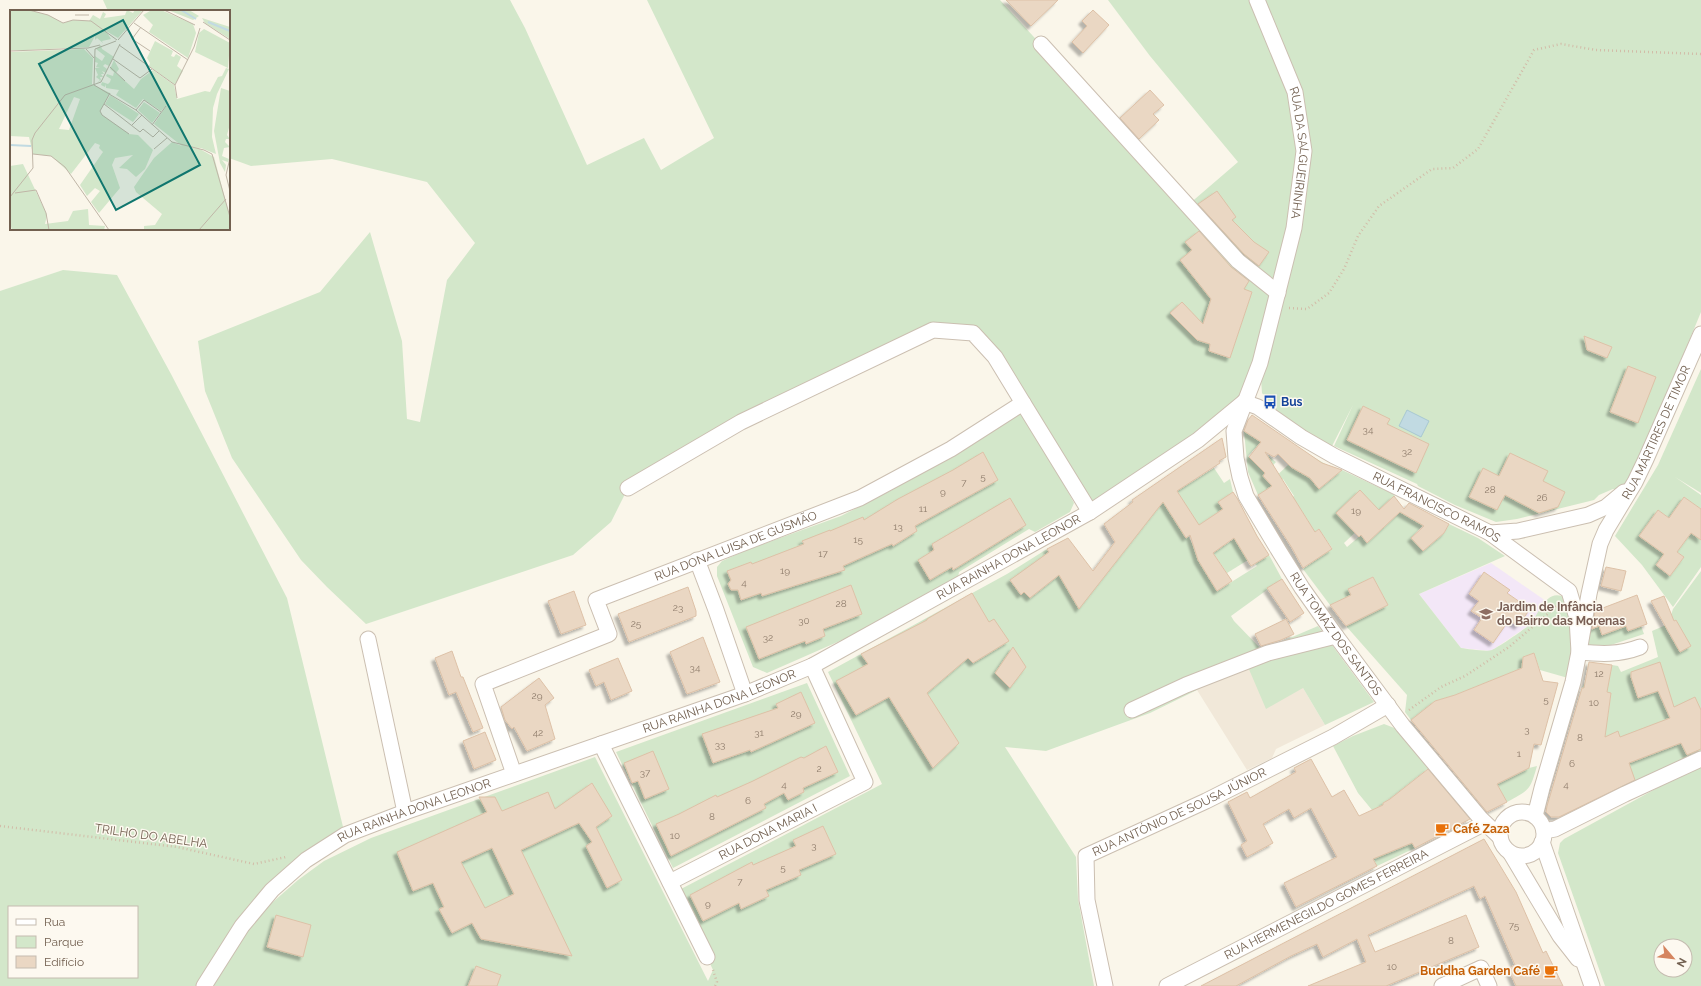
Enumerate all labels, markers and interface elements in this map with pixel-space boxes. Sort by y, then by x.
inset map [10,10,230,230]
street label: RUA DA SALGUEIRINHA [1287,84,1311,220]
street label: RUA MÁRTIRES DE TIMOR [1619,363,1693,502]
bus stop icon: Bus [1262,394,1278,410]
place label: Bus [1281,395,1303,409]
house number: 34 [1363,424,1374,435]
house number: 32 [1402,446,1412,457]
street label: RUA FRANCISCO RAMOS [1370,469,1503,545]
house number: 5 [980,471,986,482]
house number: 7 [961,477,967,488]
house number: 28 [1484,484,1496,495]
house number: 9 [940,486,946,497]
house number: 26 [1536,492,1548,503]
house number: 11 [919,503,928,514]
house number: 19 [1351,505,1361,516]
street label: RUA DONA LUISA DE GUSMÃO [653,508,819,584]
street label: RUA RAINHA DONA LEONOR [934,512,1083,603]
house number: 13 [893,521,903,532]
house number: 15 [853,534,863,545]
house number: 17 [818,548,828,559]
house number: 19 [780,565,790,576]
street label: RUA TOMÁZ DOS SANTOS [1287,570,1385,698]
house number: 4 [741,577,747,588]
house number: 28 [835,598,847,609]
place label: Jardim de Infância do Bairro das Morenas [1497,600,1625,628]
house number: 23 [673,602,683,613]
school or university icon: Jardim de Infância do Bairro das Morenas [1478,606,1494,622]
house number: 30 [798,615,810,626]
house number: 25 [631,618,642,629]
house number: 32 [763,632,773,643]
house number: 34 [690,662,701,673]
street label: RUA RAINHA DONA LEONOR [641,667,798,736]
house number: 12 [1594,668,1604,679]
house number: 29 [531,690,543,701]
house number: 5 [1543,694,1549,705]
house number: 10 [1589,697,1599,708]
house number: 29 [790,708,802,719]
house number: 3 [1524,724,1530,735]
house number: 42 [533,727,543,738]
house number: 31 [754,727,765,738]
house number: 8 [1577,732,1583,743]
house number: 33 [715,739,725,750]
house number: 1 [1517,748,1522,759]
house number: 6 [1569,758,1575,769]
house number: 2 [816,763,822,774]
street label: RUA ANTÓNIO DE SOUSA JÚNIOR [1090,765,1269,859]
house number: 37 [640,767,651,778]
street label: RUA RAINHA DONA LEONOR [335,776,493,845]
house number: 4 [781,779,787,790]
house number: 4 [1563,779,1569,790]
house number: 6 [745,795,751,806]
street label: RUA DONA MARIA I [716,801,819,863]
house number: 8 [709,811,715,822]
street label: TRILHO DO ABELHA [94,821,208,851]
cafe icon: Café Zaza [1434,821,1450,837]
place label: Café Zaza [1453,822,1510,836]
house number: 10 [670,830,680,841]
house number: 3 [811,840,817,851]
street label: RUA HERMENEGILDO GOMES FERREIRA [1222,846,1430,962]
house number: 5 [780,862,786,873]
house number: 7 [737,876,743,887]
house number: 9 [705,898,711,909]
legend [8,906,138,978]
text: Rua [44,915,65,929]
house number: 75 [1509,920,1520,931]
text: Parque [44,935,84,949]
house number: 8 [1448,935,1454,946]
north arrow [1653,938,1693,978]
text: Edifício [44,955,84,969]
text: N [1674,956,1689,969]
house number: 10 [1387,961,1397,972]
cafe icon: Buddha Garden Café [1543,963,1559,979]
place label: Buddha Garden Café [1420,964,1540,978]

